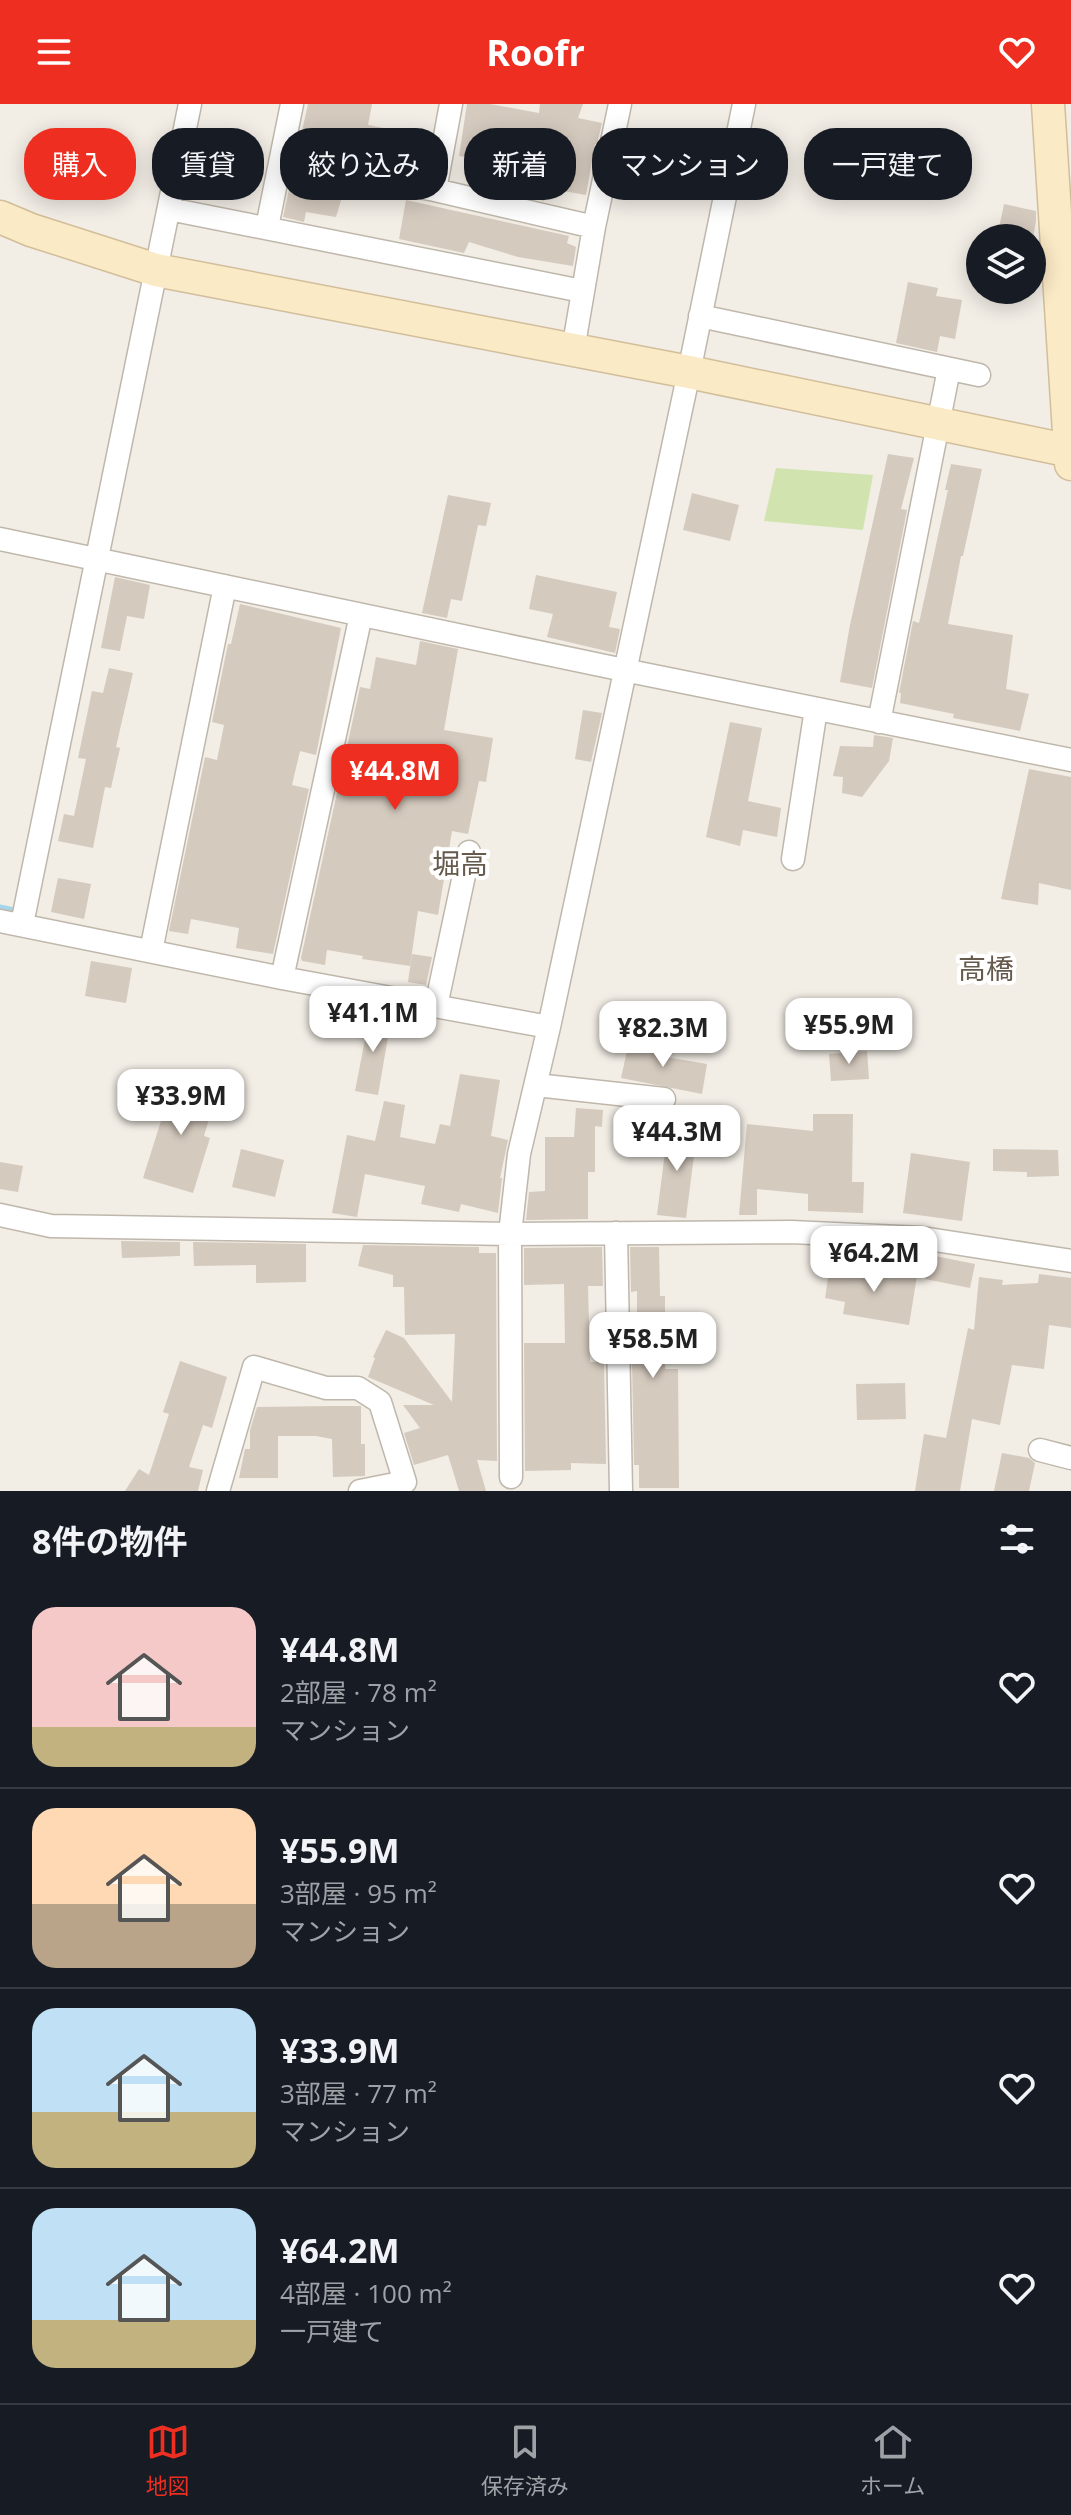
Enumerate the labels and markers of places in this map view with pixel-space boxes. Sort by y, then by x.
pin: ¥44.8M [330,744,460,812]
pin: ¥41.1M [308,986,438,1054]
pin: ¥55.9M [784,998,914,1066]
pin: ¥82.3M [598,1001,728,1069]
pin: ¥33.9M [116,1069,246,1137]
pin: ¥44.3M [612,1105,742,1173]
pin: ¥64.2M [809,1226,939,1294]
pin: ¥58.5M [588,1312,718,1380]

